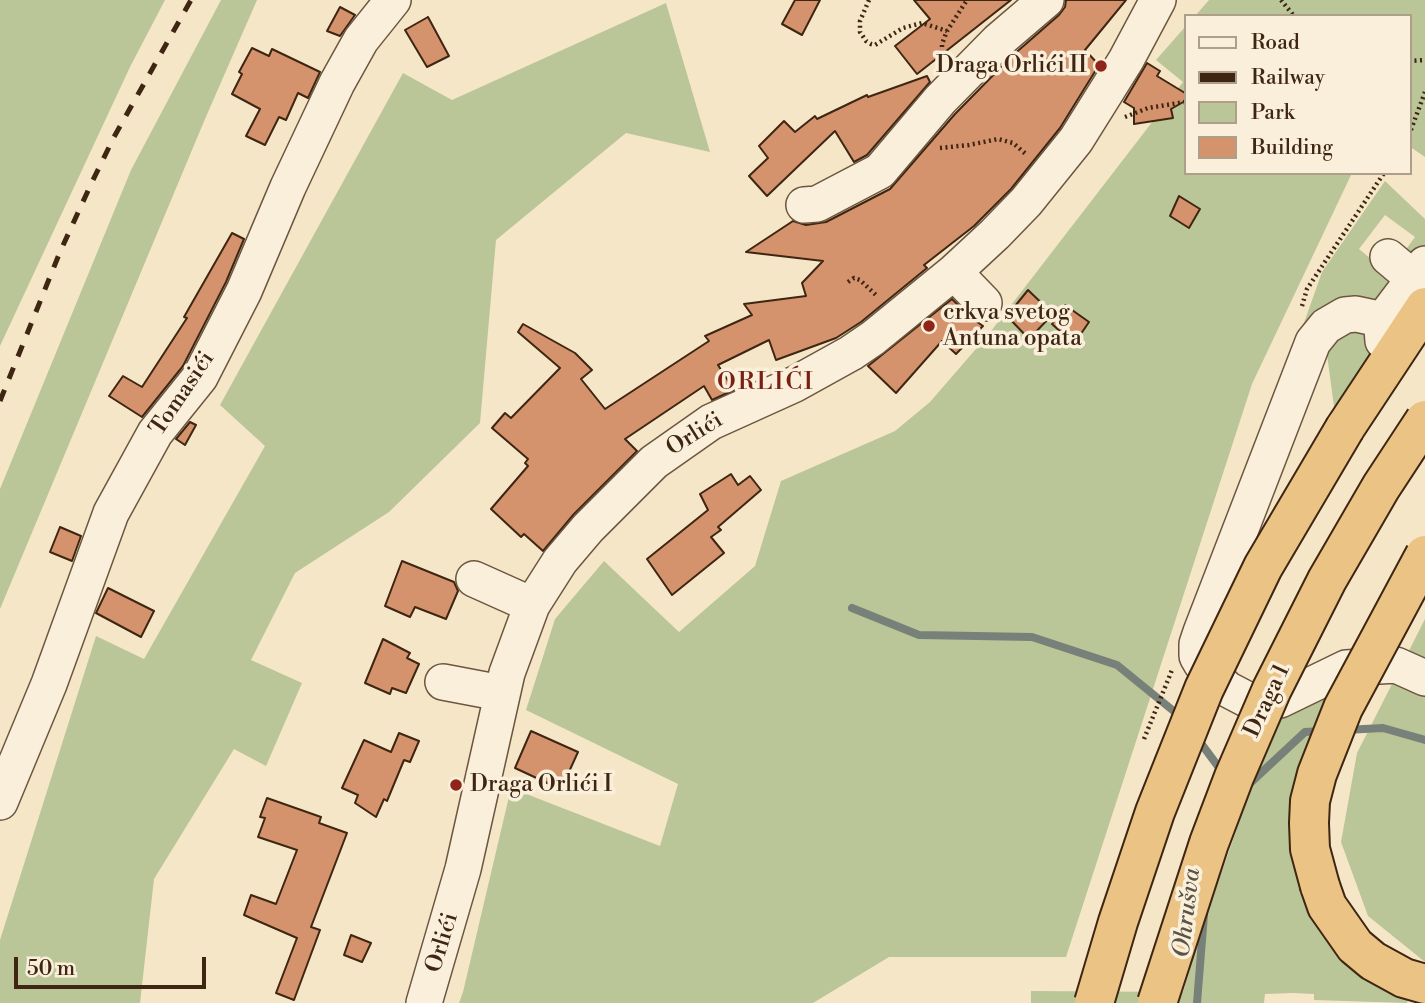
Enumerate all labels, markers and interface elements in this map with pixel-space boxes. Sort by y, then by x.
legend [1184,14,1411,175]
text: Road [1251,30,1300,56]
place label: Draga Orlići II [936,52,1087,80]
marker: Draga Orlići II [1093,58,1109,74]
text: Railway [1251,65,1325,91]
text: Park [1251,100,1295,126]
text: Building [1251,135,1333,161]
place label: crkva svetog Antuna opata [943,299,1082,353]
marker: crkva svetog Antuna opata [921,318,937,334]
street label: Tomasići [145,347,221,441]
district label: ORLIĆI [718,369,814,397]
street label: Orlići [662,407,728,463]
street label: Draga 1 [1239,660,1297,742]
place label: Draga Orlići I [470,771,612,799]
marker: Draga Orlići I [448,777,464,793]
water label: Ohrušva [1168,867,1208,959]
street label: Orlići [421,910,465,976]
scale bar [18,944,210,988]
text: 50 m [27,956,75,982]

